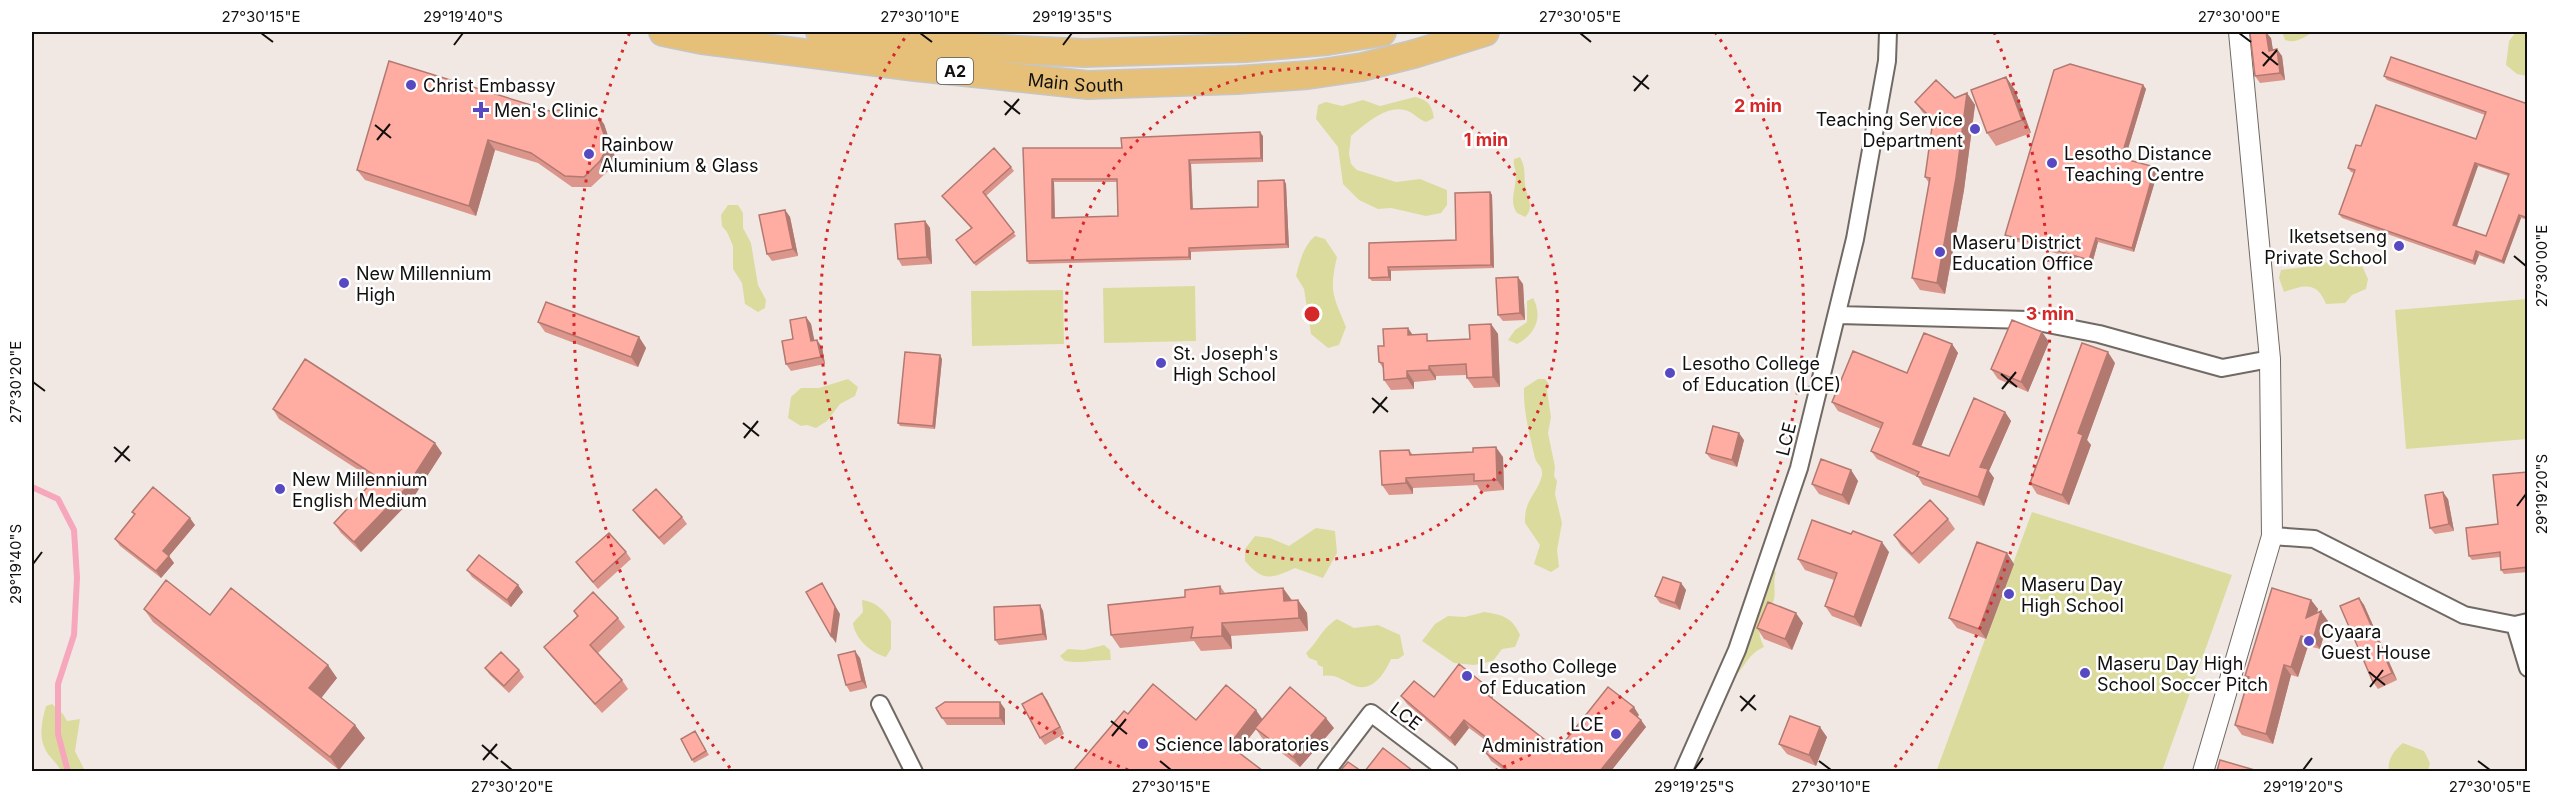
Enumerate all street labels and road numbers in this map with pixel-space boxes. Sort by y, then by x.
road number: A2 [937,58,973,84]
street label: Main South [1027,68,1124,96]
street label: LCE [1772,420,1800,458]
street label: LCE [1386,697,1426,735]

